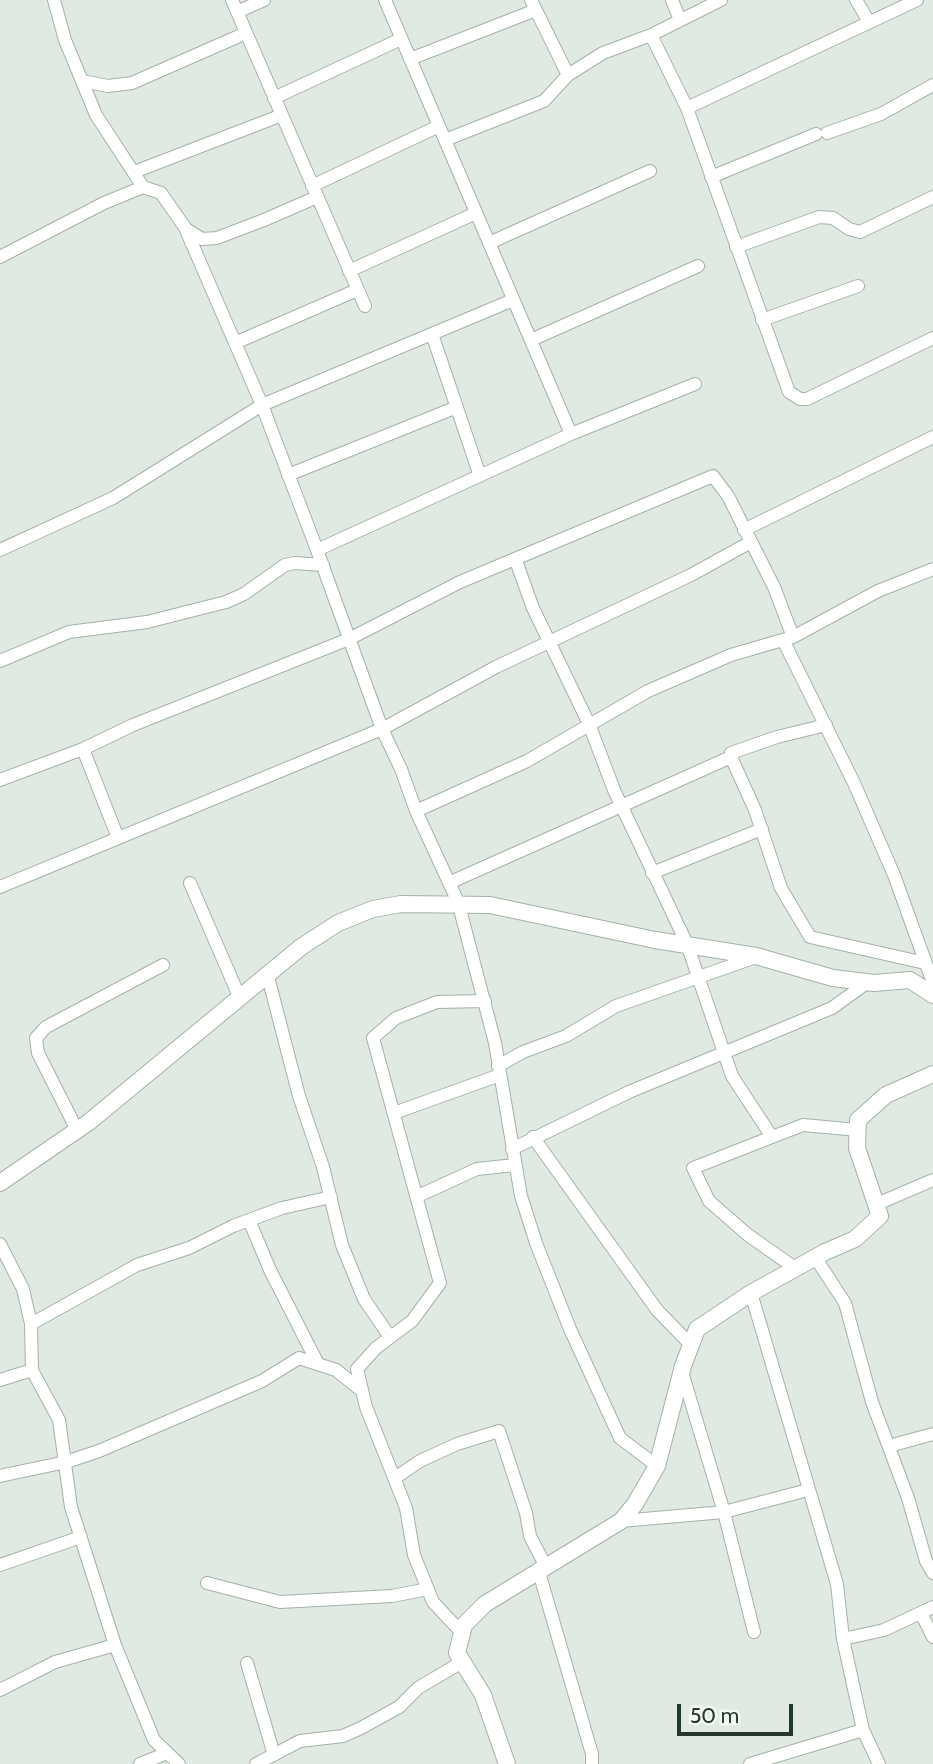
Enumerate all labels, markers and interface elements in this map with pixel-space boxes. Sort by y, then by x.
scale bar [681,1690,796,1734]
text: 50 m [690,1703,739,1728]

